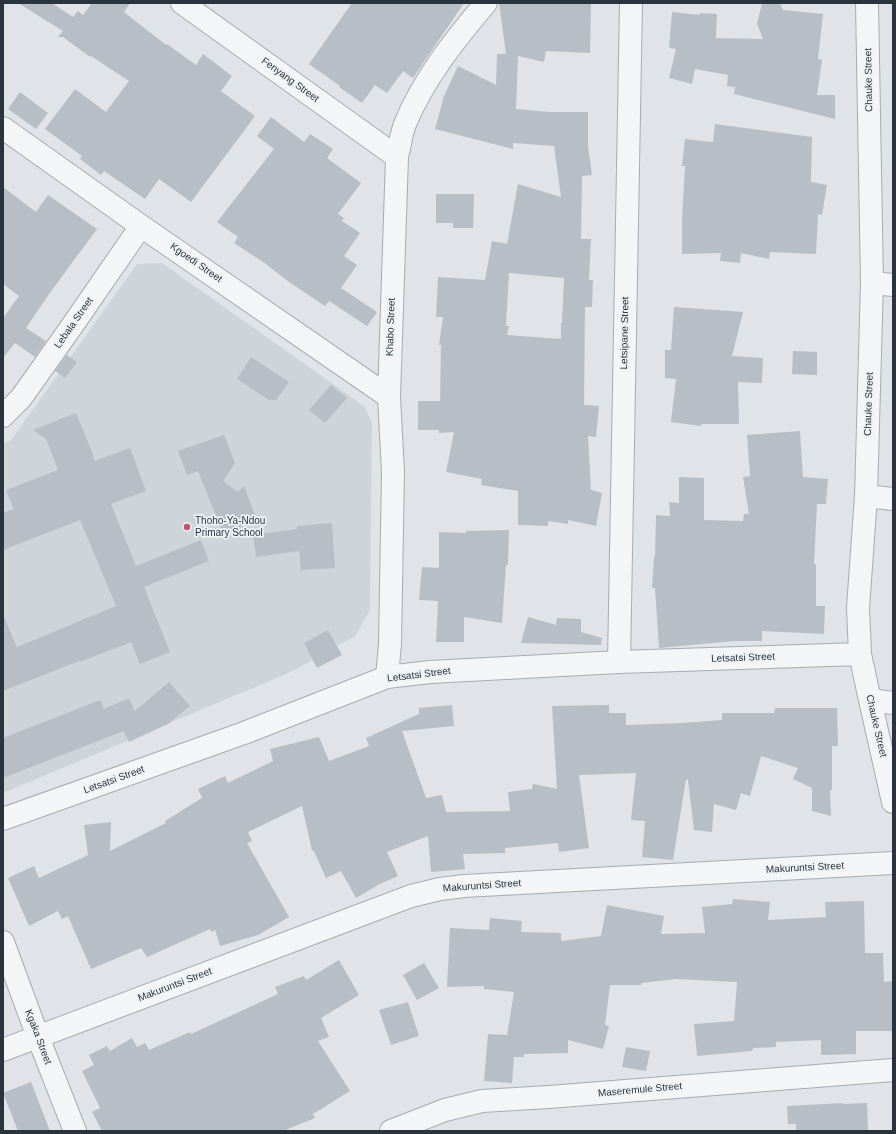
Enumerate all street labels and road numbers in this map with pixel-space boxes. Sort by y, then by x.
street label: Chauke Street [862,48,876,112]
street label: Fenyang Street [259,55,321,105]
street label: Kgoedi Street [168,241,224,285]
street label: Lebala Street [52,295,96,351]
street label: Letsipane Street [618,296,632,370]
street label: Khabo Street [384,298,398,356]
street label: Chauke Street [862,372,876,436]
street label: Letsatsi Street [711,651,775,665]
street label: Letsatsi Street [387,665,451,685]
street label: Chauke Street [863,694,889,758]
street label: Letsatsi Street [82,763,146,797]
street label: Makuruntsi Street [766,860,844,876]
street label: Makuruntsi Street [442,877,522,895]
street label: Makuruntsi Street [136,965,214,1005]
street label: Kgaka Street [22,1008,54,1066]
street label: Maseremule Street [597,1080,683,1100]

